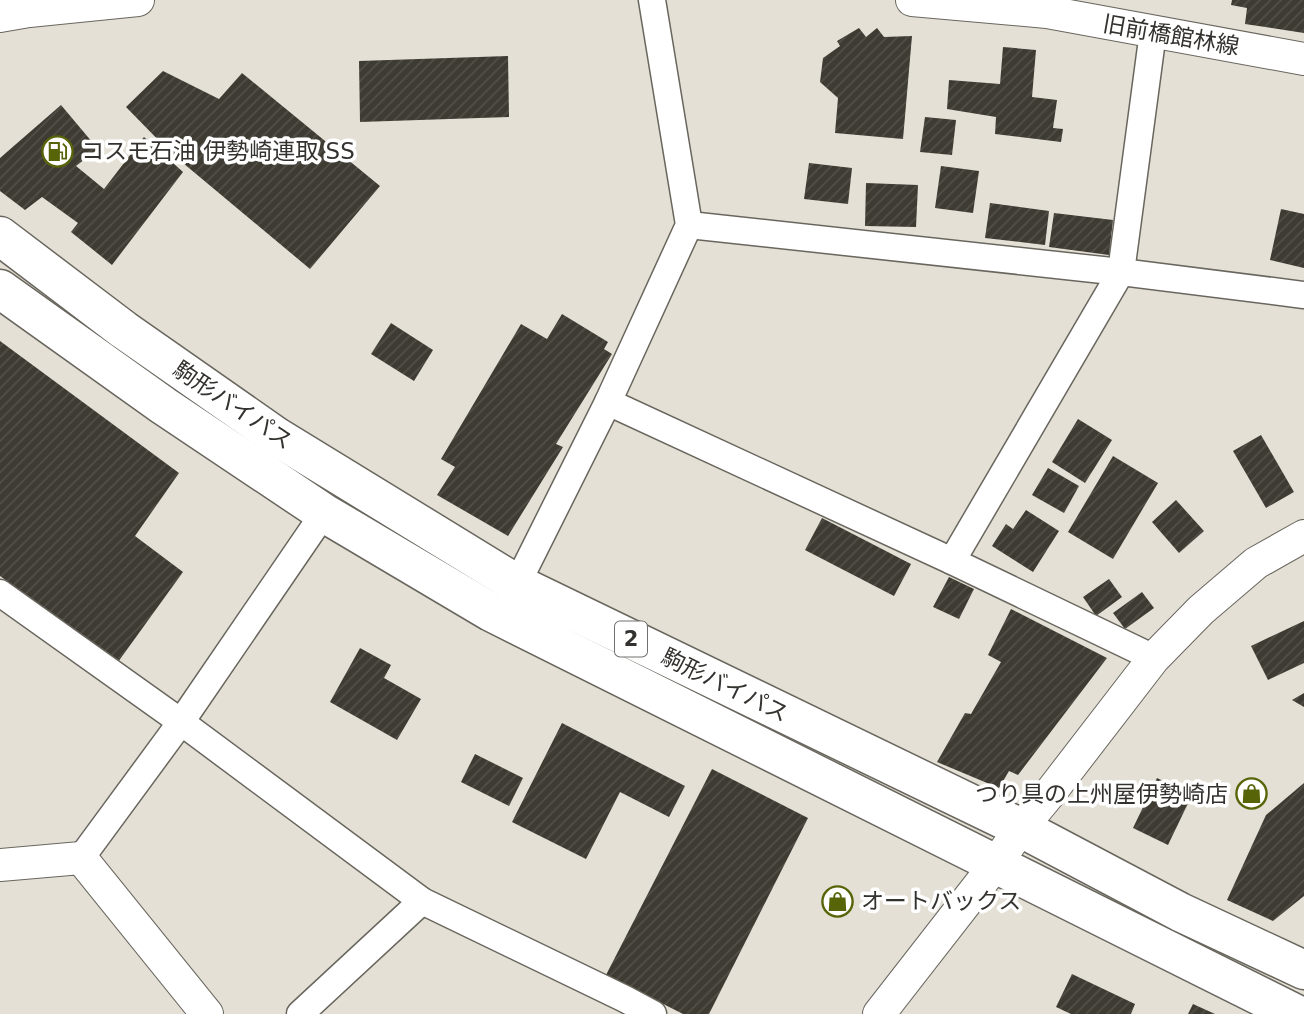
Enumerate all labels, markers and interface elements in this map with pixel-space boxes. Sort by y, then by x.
street label: 旧前橋館林線 [1101,10,1241,60]
fuel station icon: コスモ石油 伊勢崎連取 SS [41,134,75,168]
place label: コスモ石油 伊勢崎連取 SS [81,138,355,164]
street label: 駒形バイパス [169,356,297,454]
road number: 2 [615,622,647,656]
street label: 駒形バイパス [657,643,793,727]
shop icon: つり具の上州屋伊勢崎店 [1234,777,1268,811]
place label: つり具の上州屋伊勢崎店 [975,781,1228,807]
shop icon: オートバックス [821,884,855,918]
place label: オートバックス [861,888,1021,914]

